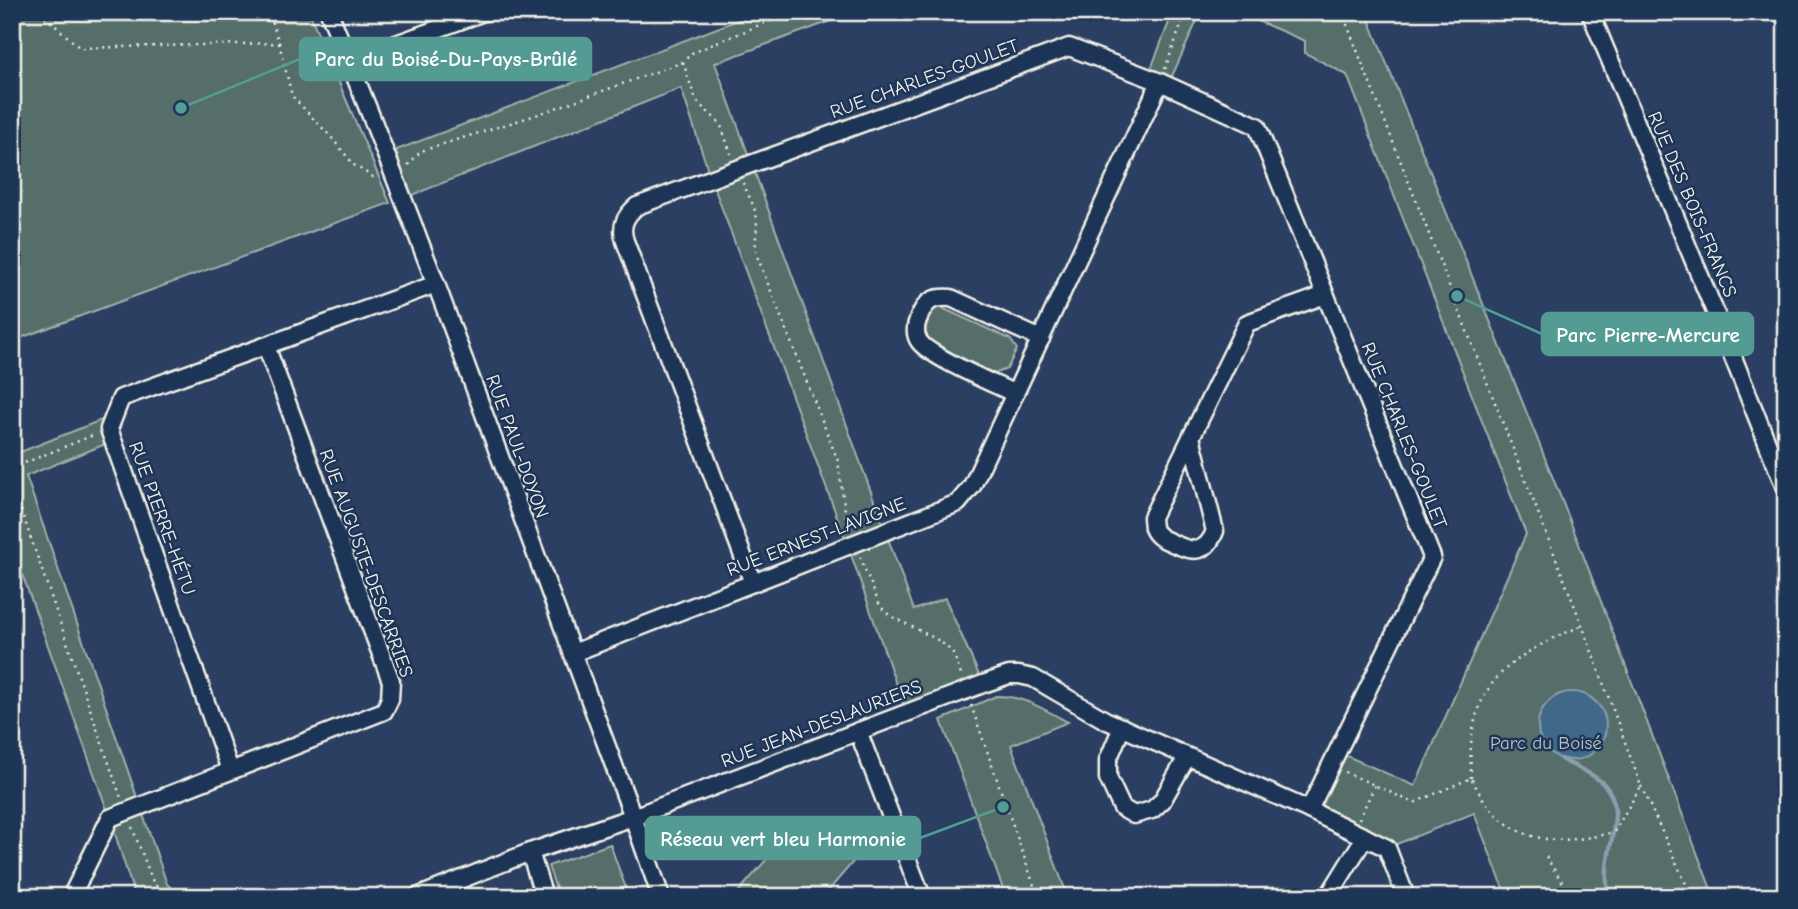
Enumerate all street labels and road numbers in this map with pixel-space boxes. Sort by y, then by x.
street label: RUE CHARLES-GOULET [827,35,1022,123]
street label: RUE DES BOIS-FRANCS [1643,108,1741,301]
street label: RUE CHARLES-GOULET [1357,339,1452,532]
street label: RUE PAUL-DOYON [481,372,553,521]
street label: RUE PIERRE-HÉTU [124,439,200,598]
street label: RUE AUGUSTE-DESCARRIES [314,446,418,680]
street label: RUE ERNEST-LAVIGNE [724,493,909,581]
street label: RUE JEAN-DESLAURIERS [718,675,925,772]

